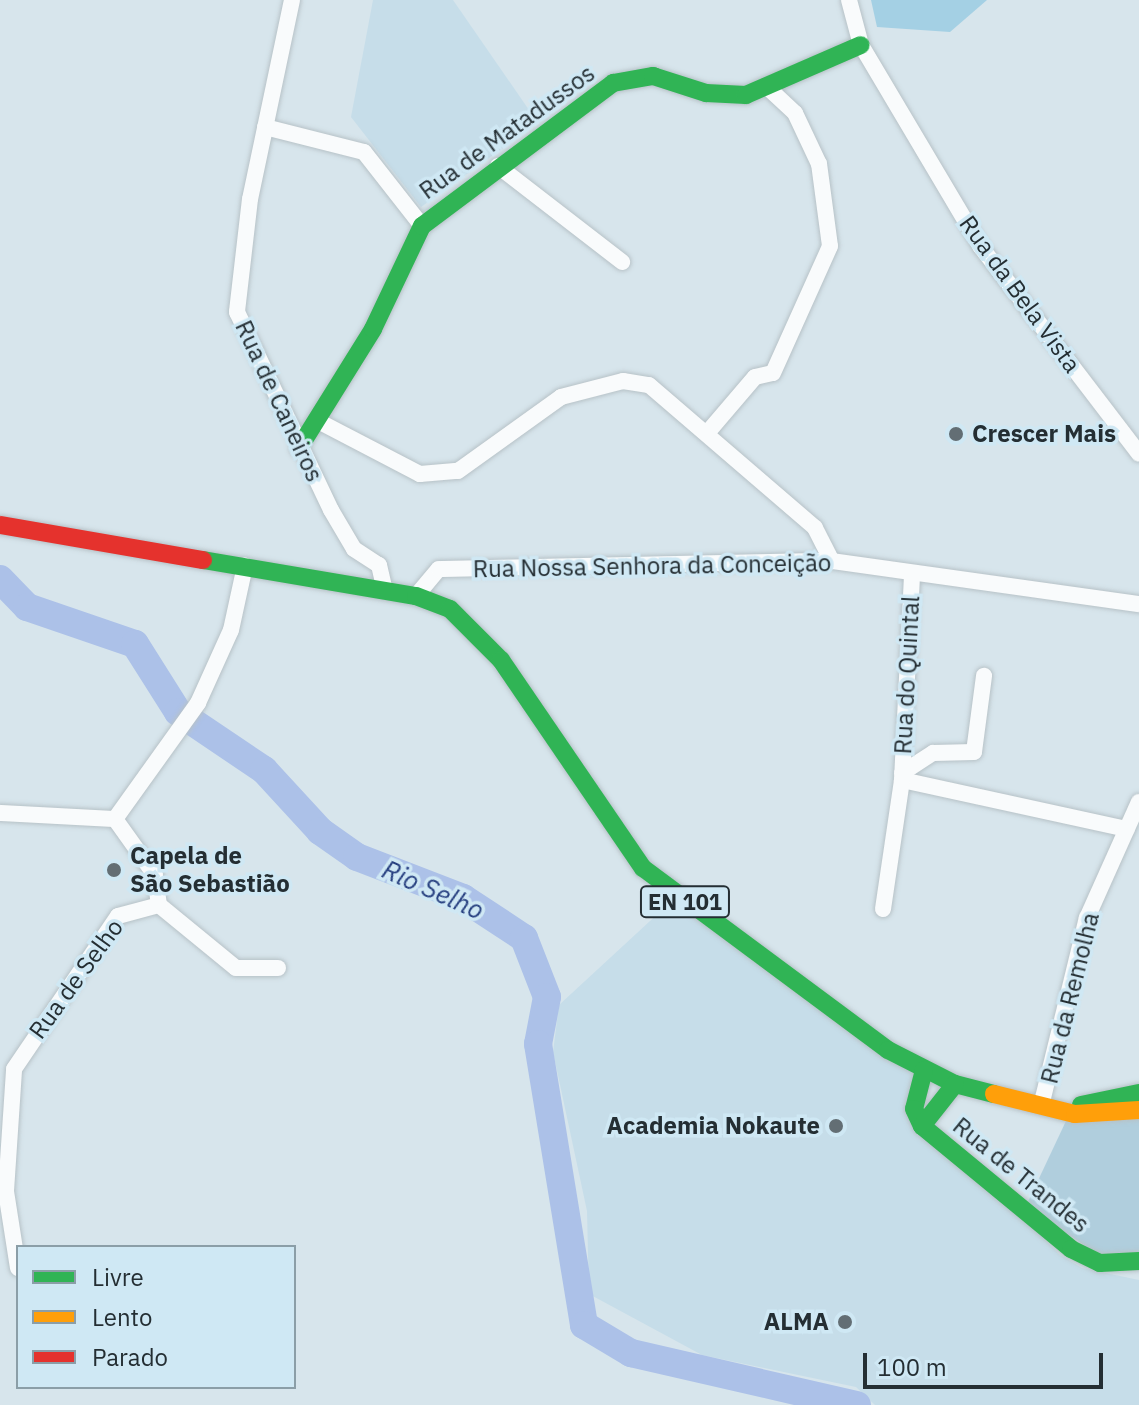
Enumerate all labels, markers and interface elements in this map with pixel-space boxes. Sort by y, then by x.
street label: Rua de Matadussos [414,59,600,205]
street label: Rua da Bela Vista [953,210,1087,378]
street label: Rua de Caneiros [229,316,329,486]
place label: Crescer Mais [972,420,1116,448]
marker: Crescer Mais [947,425,965,443]
street label: Rua Nossa Senhora da Conceição [473,548,831,584]
street label: Rua do Quintal [888,595,926,755]
place label: Capela de São Sebastião [130,842,290,898]
water label: Rio Selho [377,854,489,926]
marker: Capela de São Sebastião [105,861,123,879]
road number: EN 101 [639,884,731,920]
street label: Rua da Remolha [1035,909,1105,1087]
street label: Rua de Selho [23,914,129,1044]
street label: Rua de Trandes [947,1111,1095,1239]
place label: Academia Nokaute [606,1112,820,1140]
marker: Academia Nokaute [827,1117,845,1135]
legend [16,1245,296,1389]
text: Livre [92,1261,144,1293]
text: Lento [92,1301,152,1333]
place label: ALMA [764,1308,829,1336]
marker: ALMA [836,1313,854,1331]
scale bar [867,1337,1107,1387]
text: Parado [92,1341,168,1373]
text: 100 m [877,1351,947,1383]

